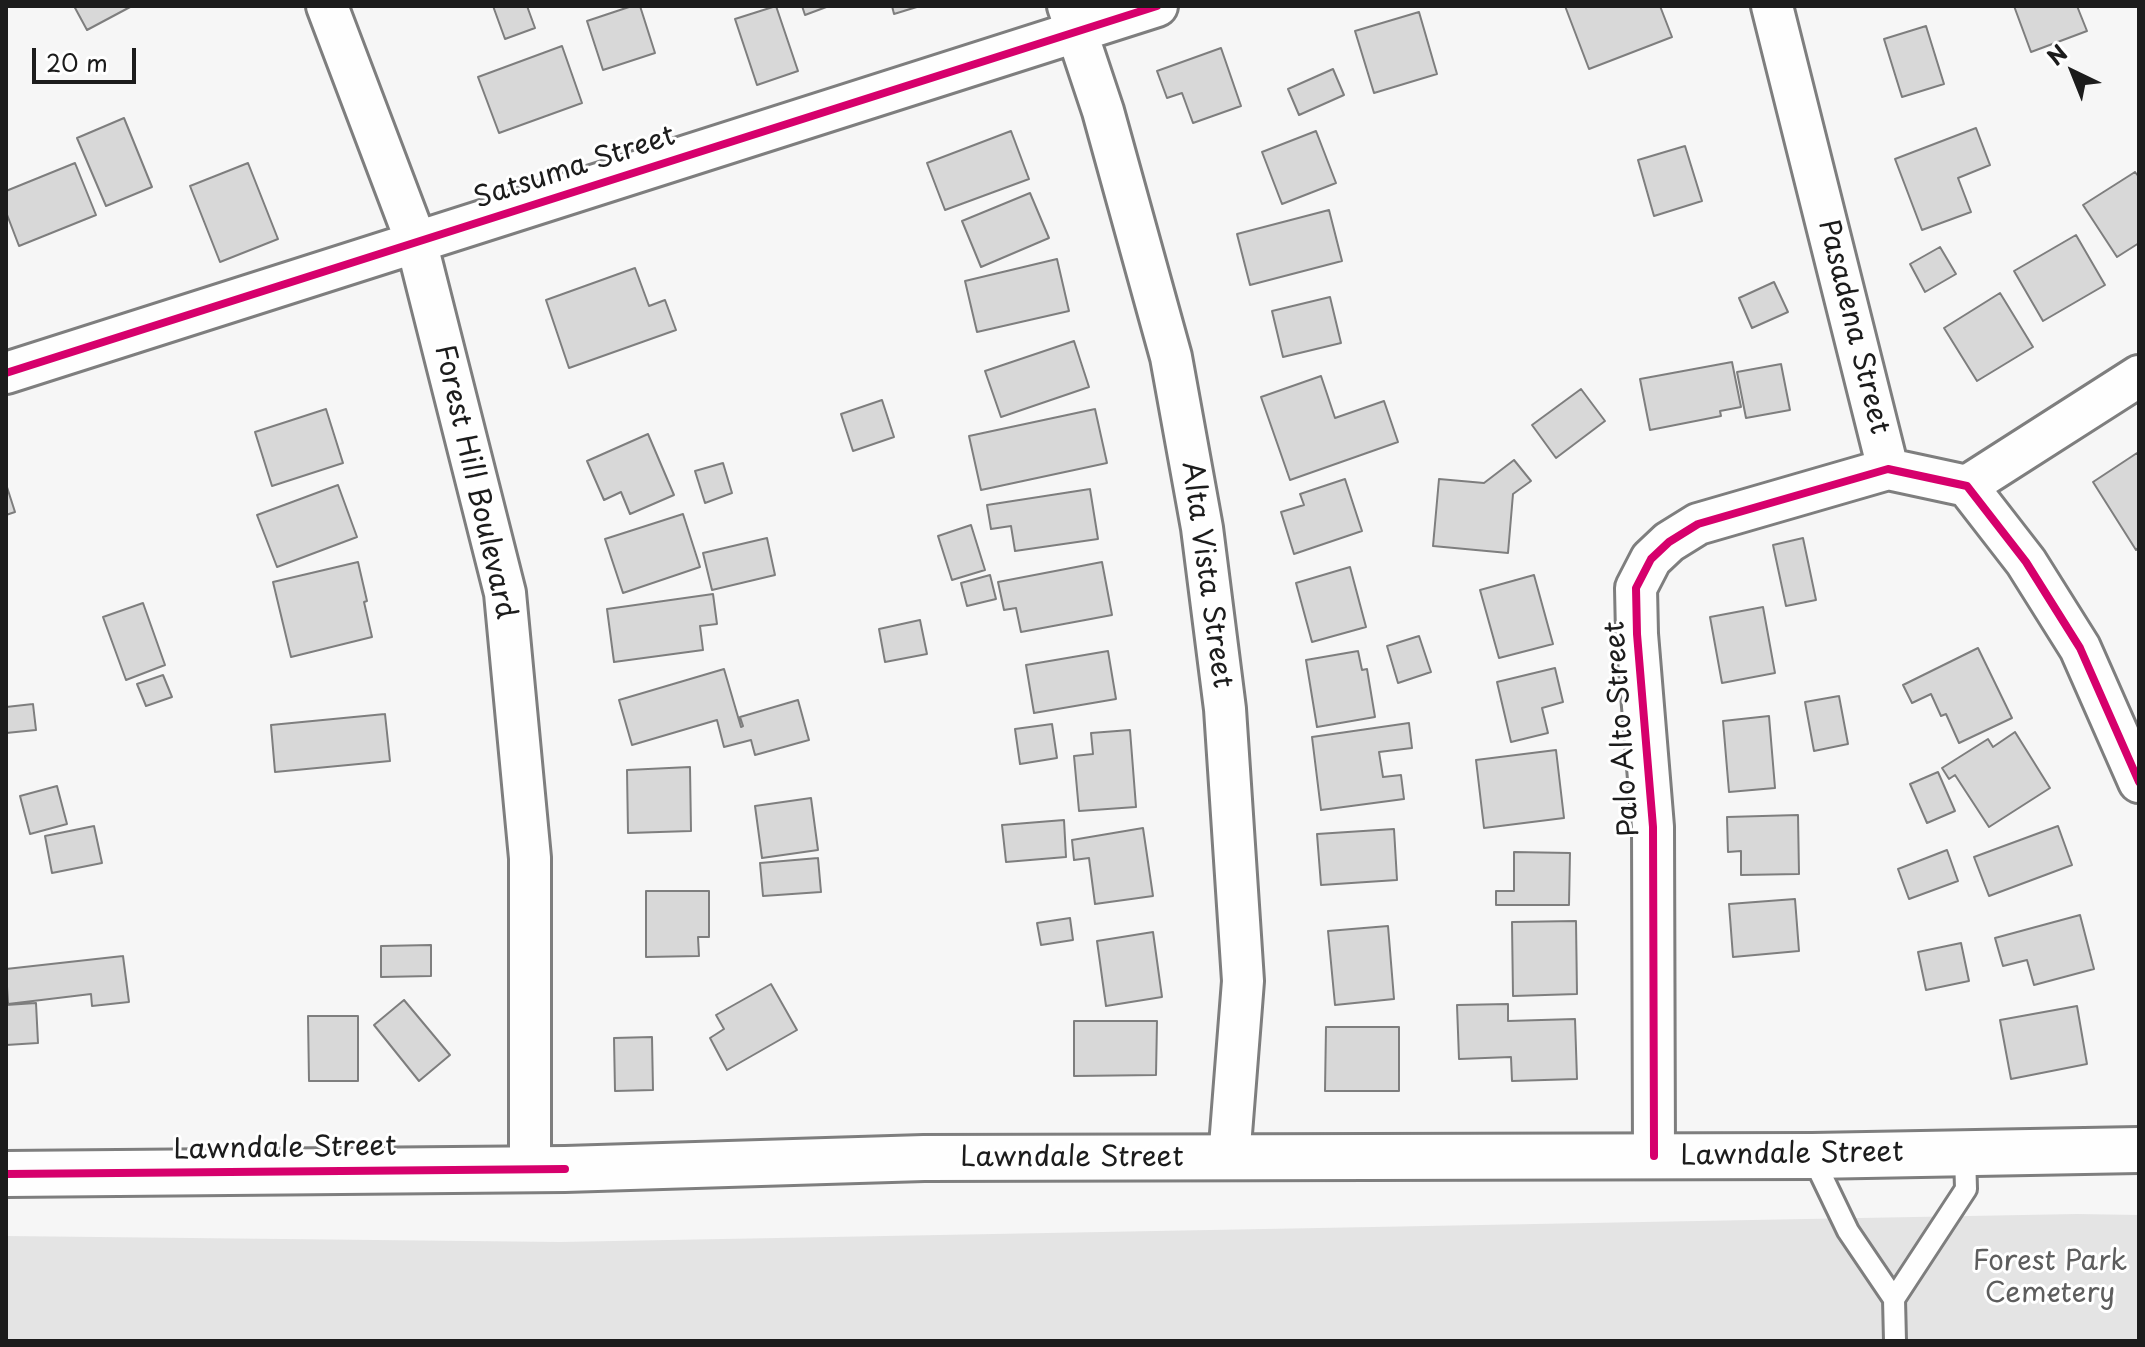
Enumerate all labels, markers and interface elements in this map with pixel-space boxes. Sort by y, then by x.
scale bar [36,32,140,82]
north arrow [2033,32,2113,112]
text: N [2039,36,2074,72]
text: 20 m [46,44,108,80]
street label: Satsuma Street [470,120,680,216]
street label: Pasadena Street [1810,216,1896,438]
street label: Forest Hill Boulevard [426,342,522,622]
street label: Alta Vista Street [1173,460,1239,690]
street label: Palo Alto Street [1599,620,1647,838]
street label: Lawndale Street [173,1130,397,1168]
street label: Lawndale Street [1680,1136,1904,1174]
street label: Lawndale Street [960,1141,1184,1175]
park label: Forest Park Cemetery [1973,1245,2127,1311]

